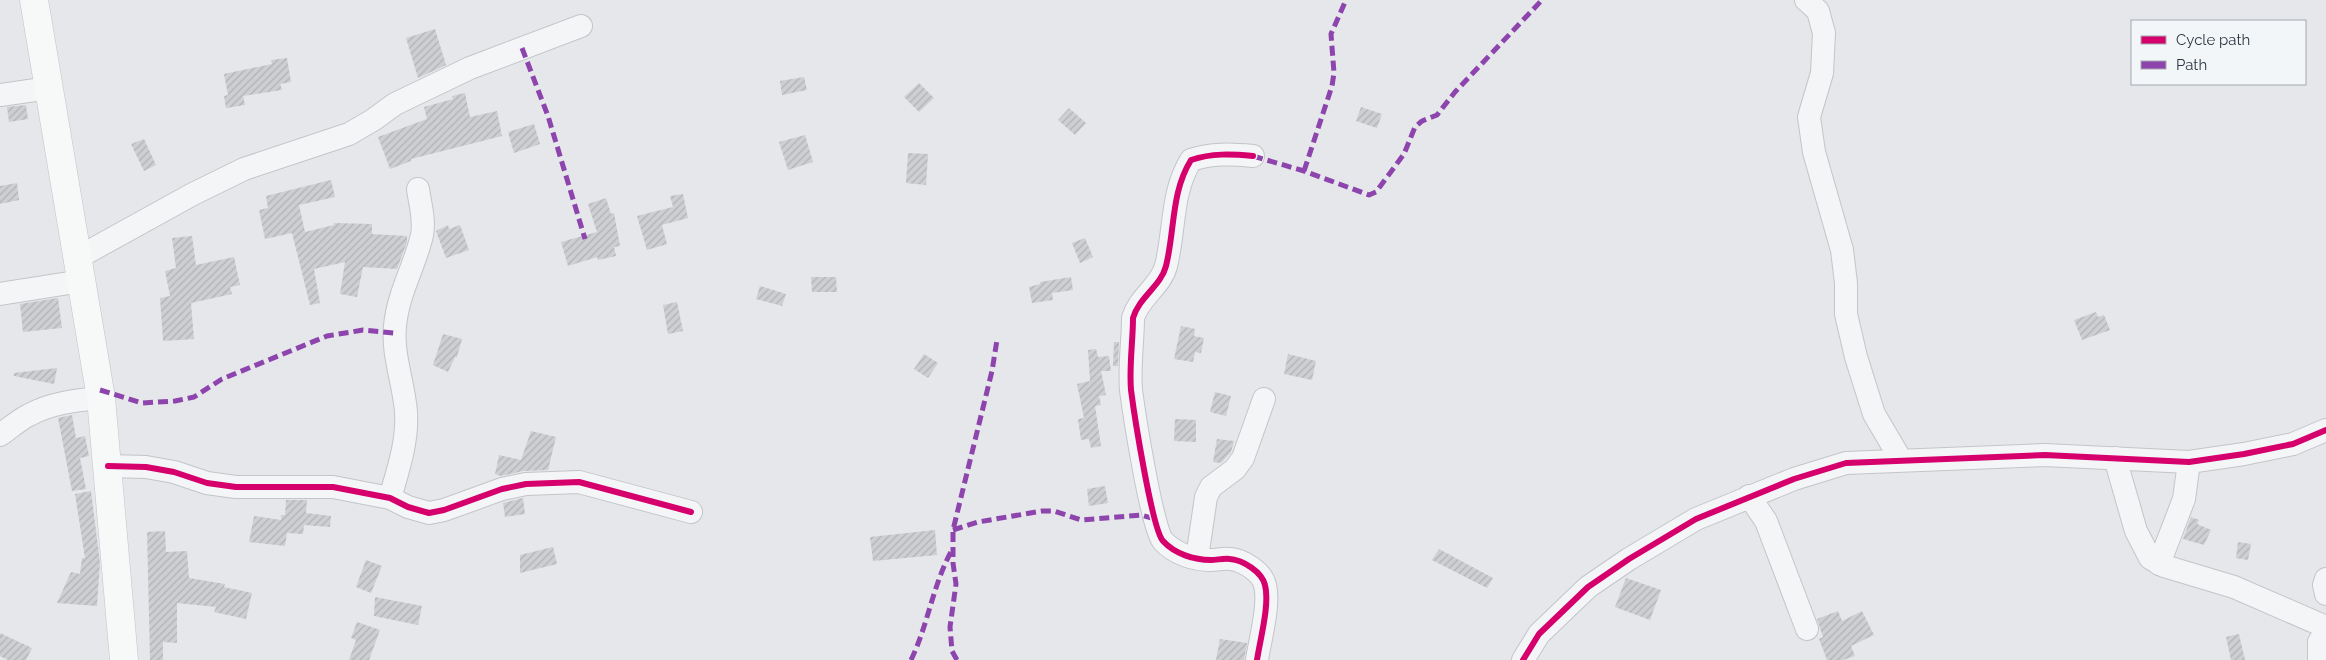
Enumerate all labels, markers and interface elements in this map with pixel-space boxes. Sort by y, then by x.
legend [2131,20,2306,85]
text: Cycle path [2176,31,2250,49]
text: Path [2176,56,2207,74]

